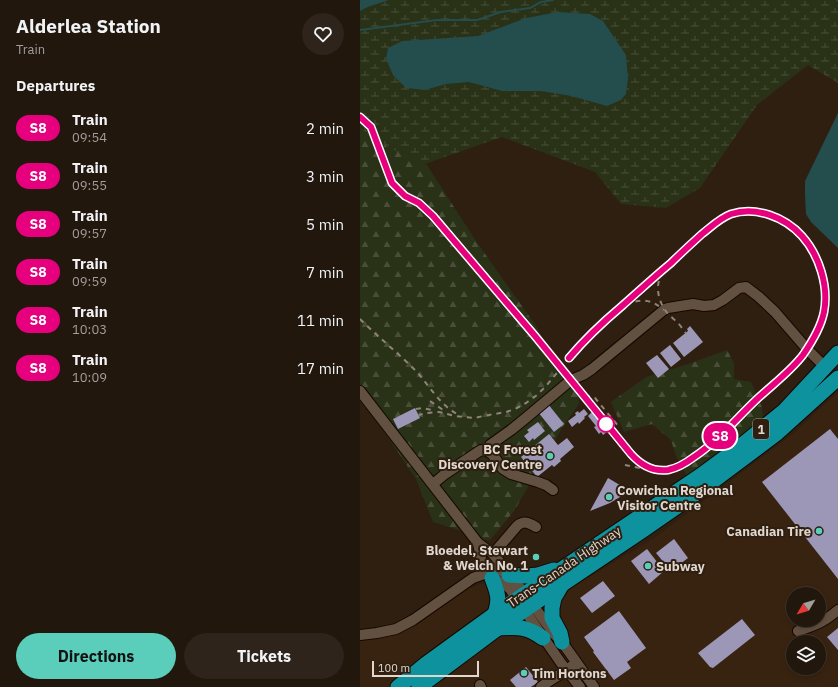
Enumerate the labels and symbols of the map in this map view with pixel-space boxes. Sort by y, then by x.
unlabelled marker [597,415,615,433]
road number: 1 [753,419,769,439]
line badge: S8 [702,423,738,449]
place label: BC Forest Discovery Centre [438,441,542,473]
marker: BC Forest Discovery Centre [545,451,555,461]
place label: Cowichan Regional Visitor Centre [617,482,733,514]
marker: Cowichan Regional Visitor Centre [604,492,614,502]
street label: Trans-Canada Highway [504,522,625,612]
place label: Canadian Tire [726,523,811,540]
marker: Canadian Tire [814,526,824,536]
place label: Bloedel, Stewart & Welch No. 1 [426,542,528,574]
marker: Bloedel, Stewart & Welch No. 1 [531,552,541,562]
place label: Subway [656,558,705,575]
marker: Subway [643,561,653,571]
north arrow [786,587,826,627]
scale bar [372,659,479,678]
place label: Tim Hortons [532,665,607,682]
marker: Tim Hortons [519,668,529,678]

